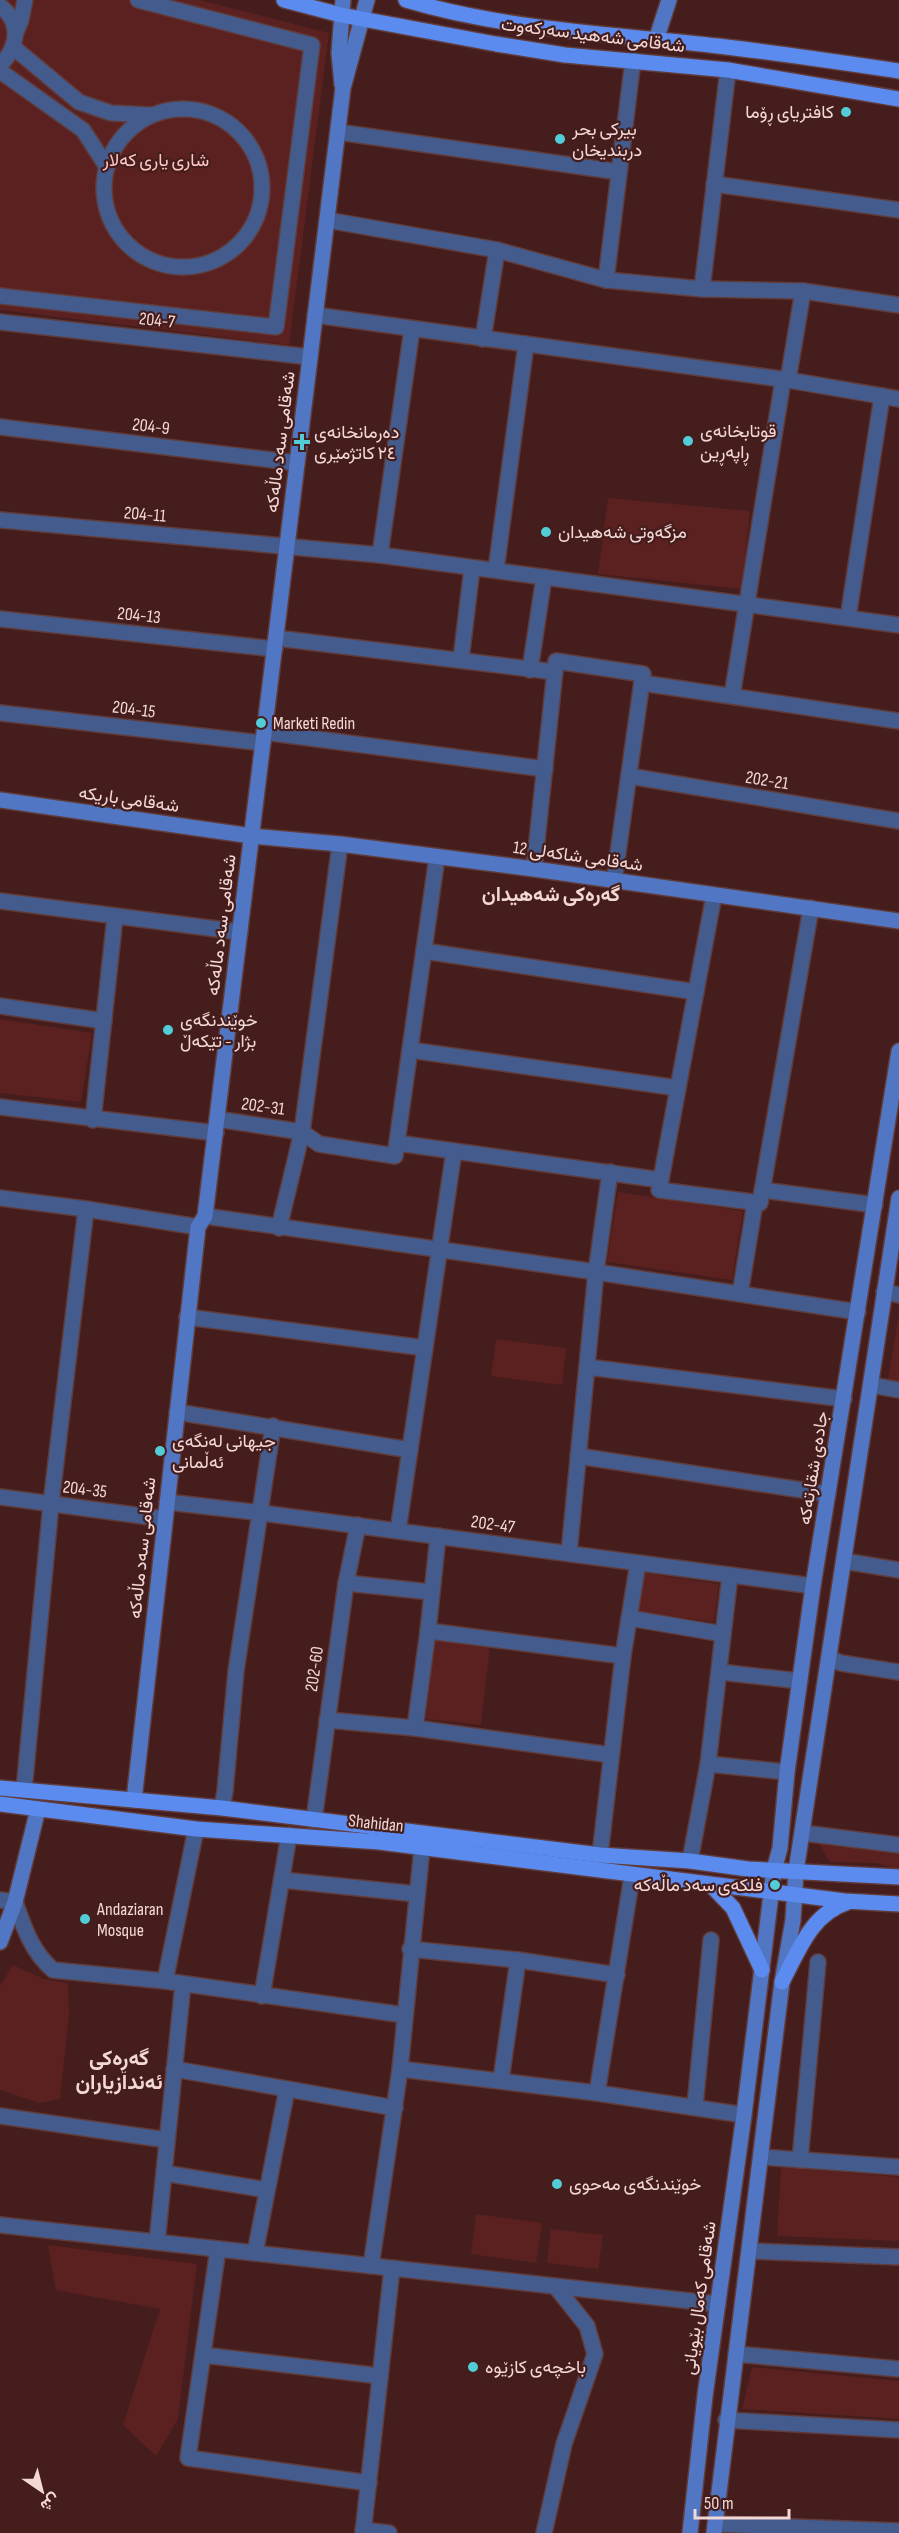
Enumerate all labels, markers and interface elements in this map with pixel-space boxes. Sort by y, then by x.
street label: شەقامی شەهید سەرکەوت [500,14,686,57]
place label: کافتریای ڕۆما [745,102,834,126]
marker: کافتریای ڕۆما [839,105,853,119]
place label: بيركى بحر دربنديخان [571,119,642,161]
marker: بيركى بحر دربنديخان [553,132,567,146]
park label: شاری یاری کەلار [102,150,209,171]
street label: 204-7 [138,308,177,333]
street label: شەقامی سەد ماڵەکە [260,370,300,514]
street label: 204-9 [131,414,171,439]
place label: قوتابخانەی ڕاپەڕین [700,421,776,466]
place label: دەرمانخانەی ٢٤ کاتژمێری [314,422,399,464]
marker: قوتابخانەی ڕاپەڕین [681,434,695,448]
marker: دەرمانخانەی ٢٤ کاتژمێری [295,435,309,449]
street label: 204-11 [123,502,168,527]
place label: مزگەوتی شەهیدان [558,522,687,543]
marker: مزگەوتی شەهیدان [539,525,553,539]
street label: 204-13 [116,603,162,628]
street label: 204-15 [111,696,157,723]
place label: Marketi Redin [273,713,355,734]
marker: Marketi Redin [254,716,268,730]
street label: 202-21 [744,767,791,794]
street label: شەقامی باریکە [77,782,181,817]
street label: شەقامی شاکەلی 12 [512,837,644,876]
street label: شەقامی سەد ماڵەکە [201,853,241,997]
district label: گەرەکی شەهیدان [482,883,620,907]
place label: خوێندنگەی بژار - تێکەڵ [180,1010,258,1052]
marker: خوێندنگەی بژار - تێکەڵ [161,1023,175,1037]
street label: 202-31 [240,1093,287,1120]
street label: جادەی شقارتەکە [794,1410,833,1526]
place label: جیهانی لەنگەی ئەڵمانی [172,1431,276,1473]
marker: جیهانی لەنگەی ئەڵمانی [153,1444,167,1458]
street label: 204-35 [62,1476,108,1503]
street label: شەقامی سەد ماڵەکە [124,1476,160,1620]
street label: 202-47 [470,1511,517,1538]
street label: 202-60 [301,1645,328,1693]
street label: Shahidan [347,1810,405,1837]
place label: فلکەی سەد ماڵەکە [634,1874,763,1896]
marker: فلکەی سەد ماڵەکە [768,1878,782,1892]
place label: Andaziaran Mosque [96,1899,163,1941]
marker: Andaziaran Mosque [78,1912,92,1926]
district label: گەڕەکی ئەندازیاران [75,2046,163,2095]
place label: خوێندنگەی مەحوی [569,2174,701,2195]
marker: خوێندنگەی مەحوی [550,2177,564,2191]
street label: شەقامی کەمال بێویانی [678,2220,721,2376]
place label: باخچەی کازێوە [485,2357,586,2379]
marker: باخچەی کازێوە [466,2360,480,2374]
north arrow [12,2461,72,2521]
scale bar [695,2482,790,2520]
text: ش [36,2489,63,2515]
text: 50 m [704,2493,734,2514]

